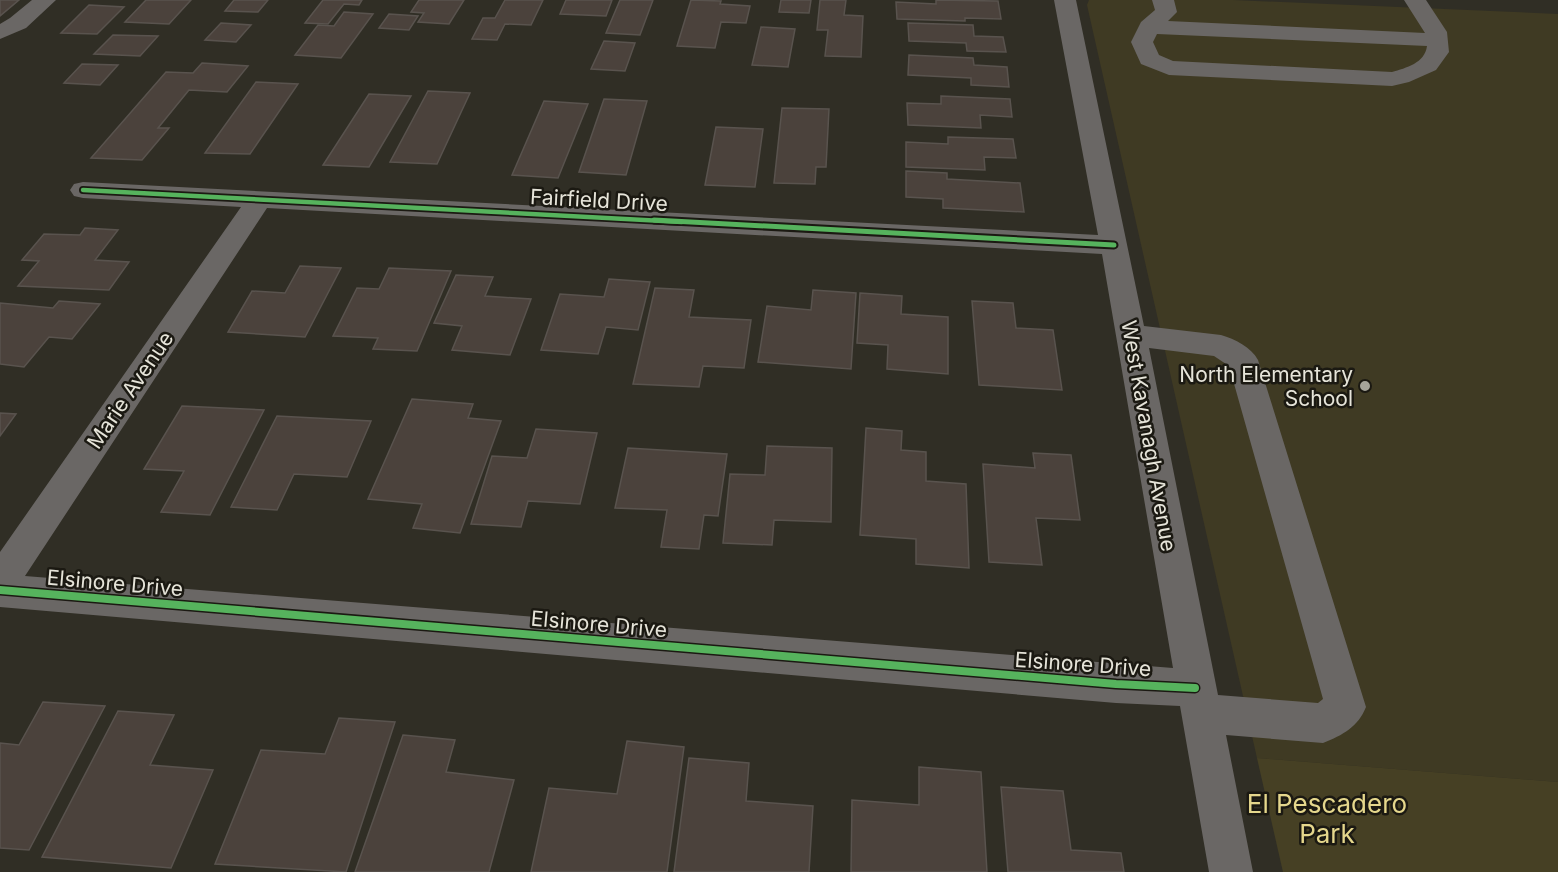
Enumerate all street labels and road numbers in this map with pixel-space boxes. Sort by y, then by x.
street label: Fairfield Drive [529,184,669,216]
street label: West Kavanagh Avenue [1116,319,1182,553]
street label: Marie Avenue [82,327,178,453]
street label: Elsinore Drive [46,565,184,601]
street label: Elsinore Drive [530,606,668,642]
street label: Elsinore Drive [1014,647,1152,681]

